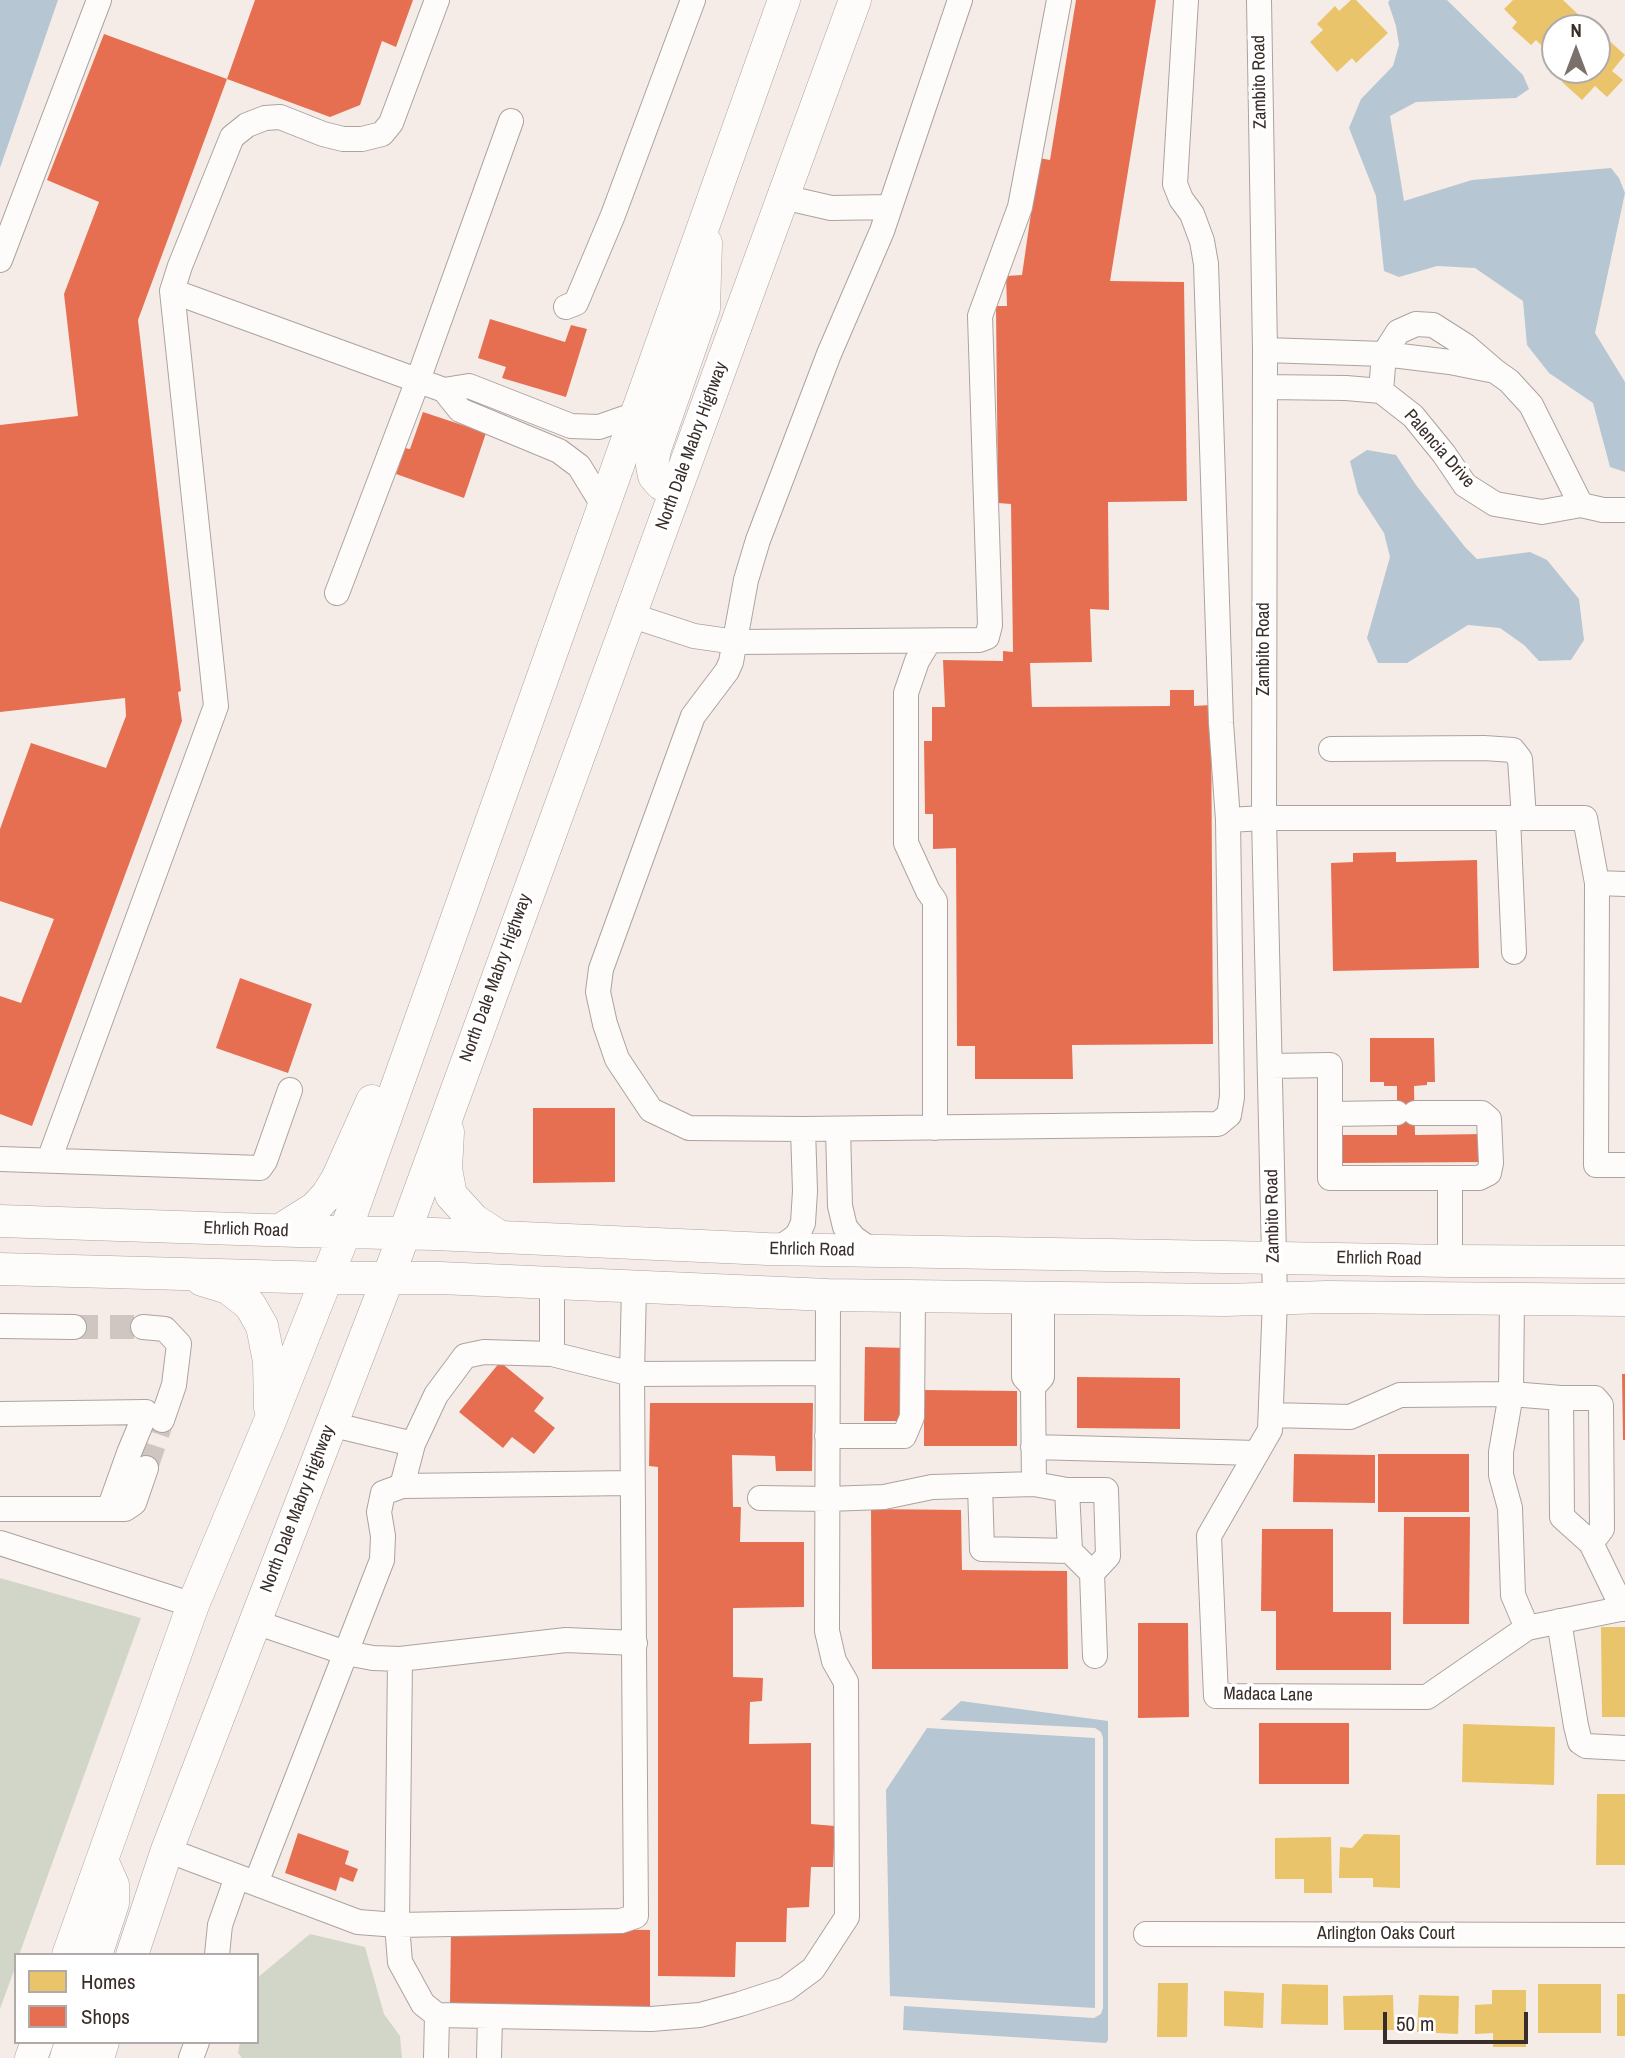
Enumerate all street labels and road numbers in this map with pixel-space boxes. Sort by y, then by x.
street label: Zambito Road [1248,35,1272,129]
street label: North Dale Mabry Highway [652,359,732,533]
street label: Palencia Drive [1399,405,1479,493]
street label: Zambito Road [1253,602,1275,696]
street label: North Dale Mabry Highway [456,891,536,1065]
street label: Zambito Road [1261,1169,1285,1263]
street label: Ehrlich Road [203,1218,289,1242]
street label: Ehrlich Road [769,1238,855,1262]
street label: Ehrlich Road [1336,1247,1422,1271]
street label: North Dale Mabry Highway [256,1422,340,1596]
street label: Madaca Lane [1223,1683,1313,1707]
street label: Arlington Oaks Court [1317,1923,1455,1945]

